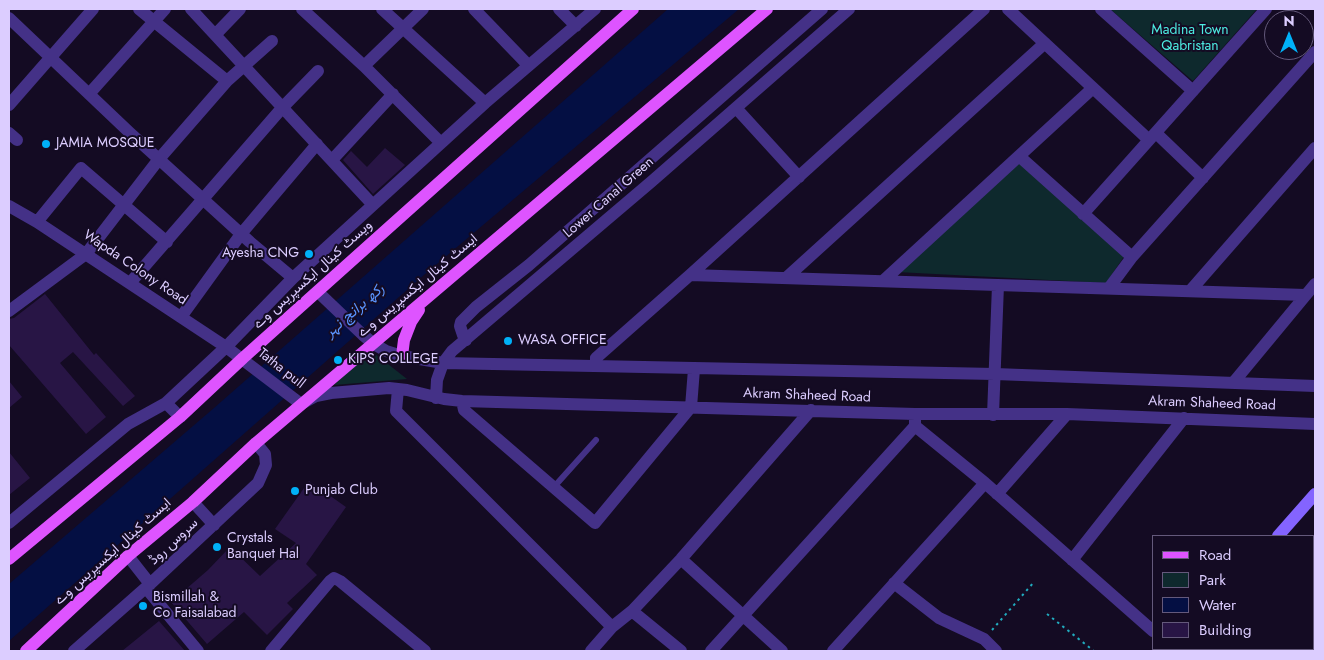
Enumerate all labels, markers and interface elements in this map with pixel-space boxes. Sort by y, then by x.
north arrow [1264,10,1314,60]
text: N [1283,11,1295,31]
park label: Madina Town Qabristan [1151,23,1229,56]
place label: JAMIA MOSQUE [56,136,154,152]
marker: JAMIA MOSQUE [40,138,52,150]
street label: Lower Canal Green [560,154,658,242]
street label: ویسٹ کینال ایکسپریس وے [250,217,376,333]
street label: Wapda Colony Road [80,227,190,309]
street label: ایسٹ کینال ایکسپریس وے [355,231,481,341]
place label: Ayesha CNG [222,246,299,262]
marker: Ayesha CNG [303,248,315,260]
water label: رکھ برانچ نہر [322,280,388,342]
place label: WASA OFFICE [518,333,607,349]
marker: WASA OFFICE [502,335,514,347]
street label: Tatha pull [254,345,308,393]
place label: KIPS COLLEGE [348,352,438,368]
marker: KIPS COLLEGE [332,354,344,366]
street label: Akram Shaheed Road [743,385,871,407]
street label: Akram Shaheed Road [1148,393,1276,415]
place label: Punjab Club [305,483,378,499]
marker: Punjab Club [289,485,301,497]
street label: ایسٹ کینال ایکسپریس وے [51,495,175,609]
street label: سروس روڈ [146,515,202,569]
place label: Crystals Banquet Hal [227,531,299,564]
legend [1152,535,1314,650]
marker: Crystals Banquet Hal [211,541,223,553]
text: Road [1199,544,1231,566]
text: Park [1199,569,1226,591]
place label: Bismillah & Co Faisalabad [153,590,236,622]
text: Water [1199,594,1236,616]
marker: Bismillah & Co Faisalabad [137,600,149,612]
text: Building [1199,619,1251,641]

